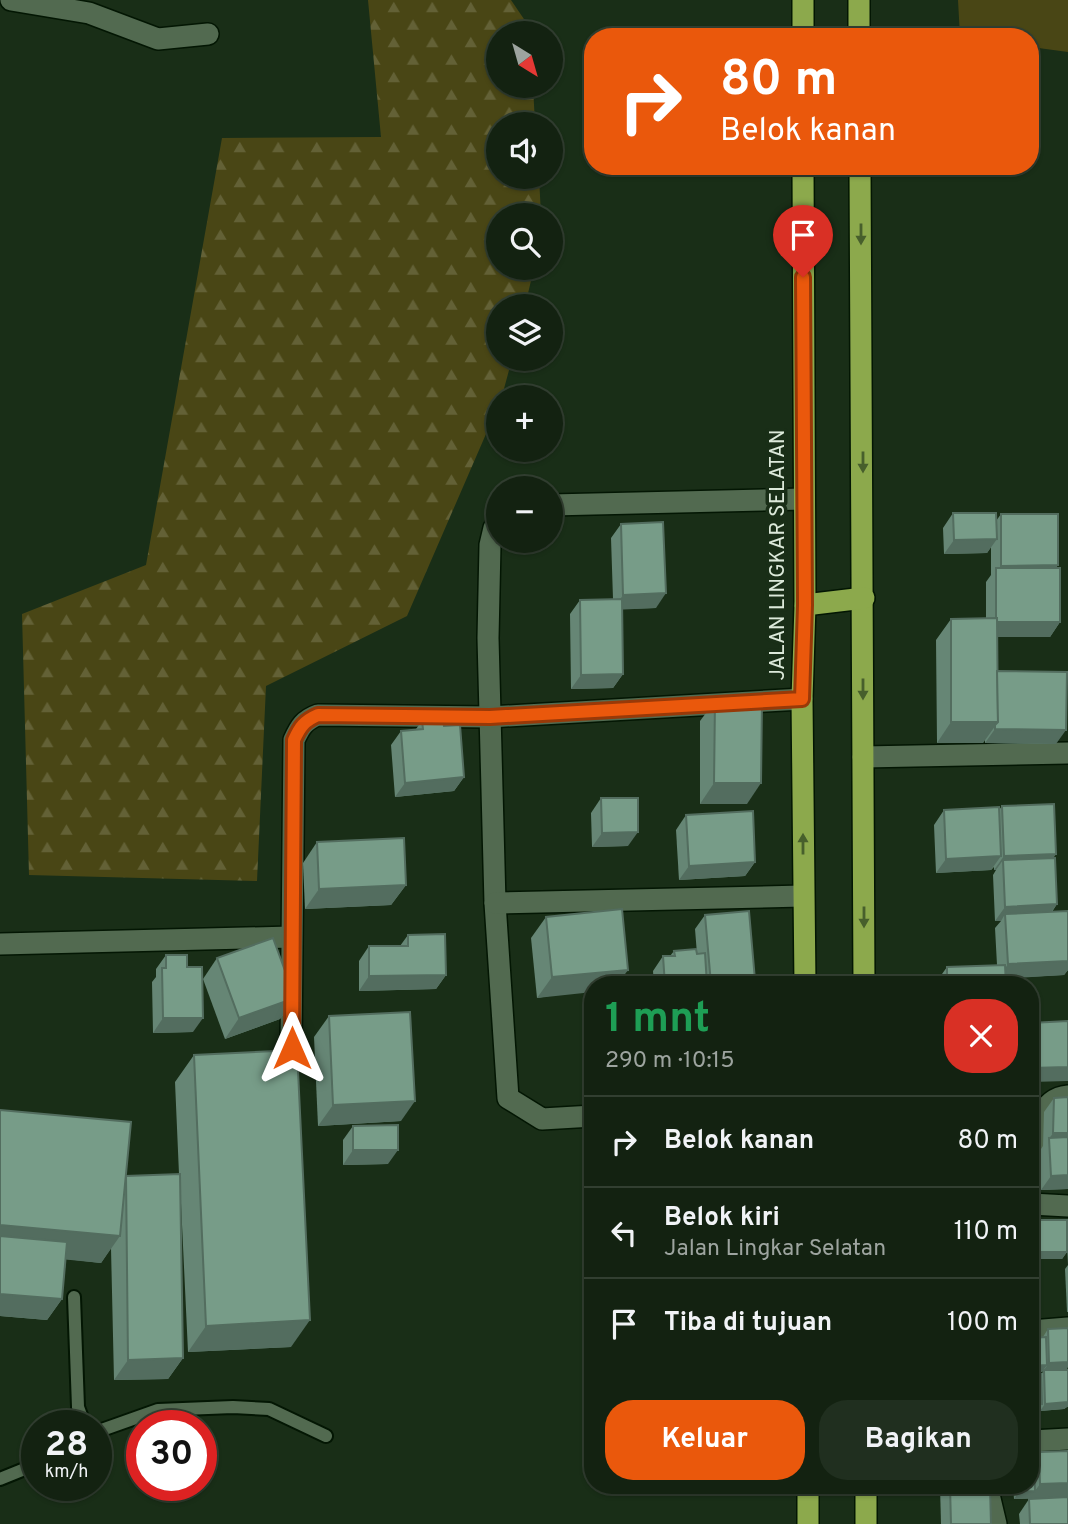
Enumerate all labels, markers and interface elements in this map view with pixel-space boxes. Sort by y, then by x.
north arrow [486,21,564,98]
map controls [486,21,563,553]
text: 80 m [720,51,837,113]
icon: right [605,56,696,147]
button: sound [486,112,563,189]
text: Belok kanan [720,112,896,152]
button: search [486,203,563,280]
pin [773,205,833,277]
icon: arrive [784,216,822,254]
one-way arrow [855,224,866,246]
button: layers [486,294,563,371]
button: + [486,385,563,462]
street label: JALAN LINGKAR SELATAN [765,429,792,681]
one-way arrow [857,451,868,473]
button: − [486,476,563,553]
one-way arrow [857,679,869,701]
one-way arrow [797,832,809,854]
one-way arrow [858,906,870,928]
text: 1 mnt [605,994,710,1047]
button: close [944,999,1018,1073]
position arrow [255,1011,329,1085]
text: 290 m · 10:15 [605,1047,734,1076]
icon: right [605,1123,643,1161]
text: Belok kanan [664,1125,814,1158]
text: 80 m [958,1125,1018,1158]
text: Belok kiri [664,1202,780,1235]
icon: left [605,1214,643,1252]
text: 110 m [954,1216,1018,1249]
text: Jalan Lingkar Selatan [664,1235,886,1264]
icon: arrive [605,1305,643,1343]
text: Tiba di tujuan [664,1307,832,1340]
text: 100 m [947,1307,1018,1340]
button: Keluar [605,1400,805,1480]
button: Bagikan [819,1400,1018,1480]
speed limit sign: 30 [126,1410,217,1501]
text: 28 [45,1424,88,1468]
text: km/h [45,1461,88,1484]

